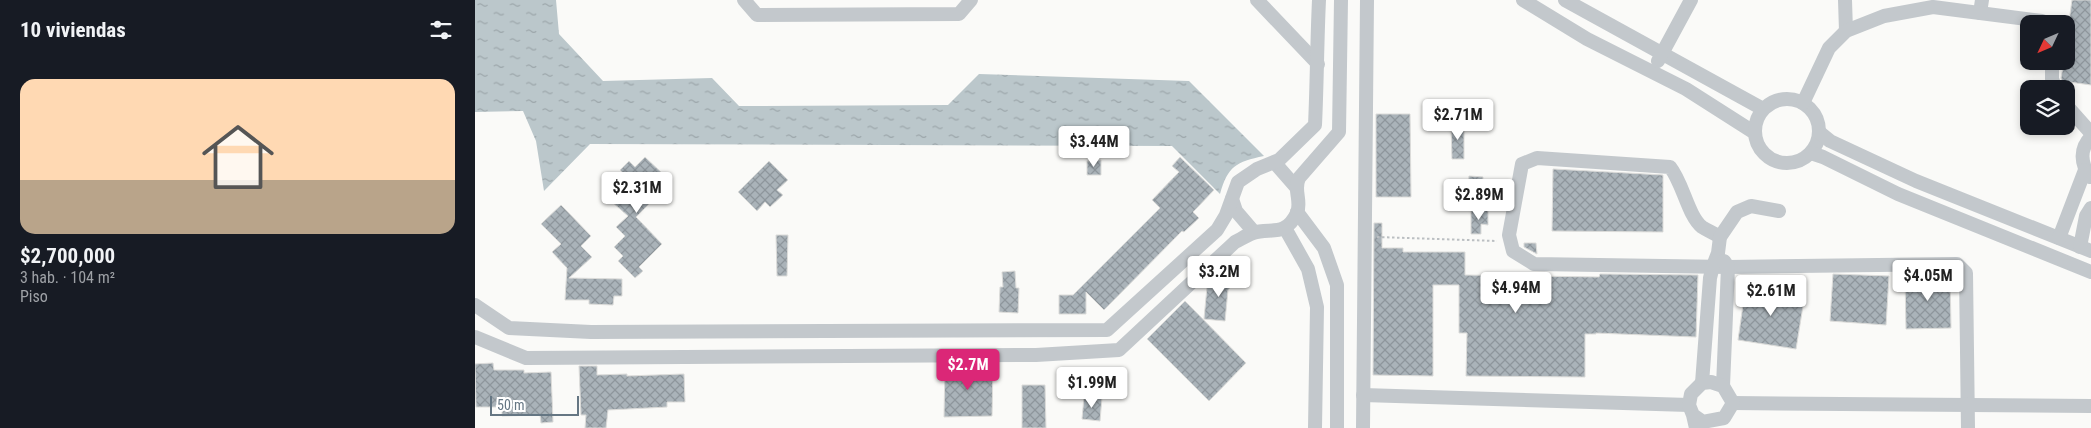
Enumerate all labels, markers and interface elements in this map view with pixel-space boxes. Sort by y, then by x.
north arrow [2020,15,2075,70]
map controls [2020,15,2075,135]
icon: filters [427,16,455,44]
text: 10 viviendas [20,18,126,42]
button: layers [2020,80,2075,135]
pin: $2.71M [1417,98,1499,141]
text: $2.71M [1433,105,1483,124]
icon: home [193,112,283,202]
pin: $3.44M [1053,126,1135,168]
text: $3.44M [1069,132,1119,151]
pin: $2.31M [596,172,678,214]
text: $2.31M [612,178,662,197]
pin: $2.89M [1438,178,1520,221]
text: $2.89M [1454,185,1504,204]
text: $2,700,000 [20,244,115,268]
pin: $3.2M [1184,256,1254,298]
pin: $4.05M [1887,260,1969,302]
text: $3.2M [1198,262,1240,281]
text: $4.05M [1903,266,1953,285]
text: 3 hab. · 104 m² [20,268,115,287]
pin: $4.94M [1475,272,1557,314]
pin: $2.61M [1730,274,1812,317]
text: $4.94M [1491,278,1541,297]
text: $2.61M [1746,281,1796,300]
text: Piso [20,287,48,306]
pin: $2.7M [933,348,1003,391]
text: $2.7M [947,355,989,374]
pin: $1.99M [1051,366,1133,409]
text: $1.99M [1067,373,1117,392]
scale bar [490,393,579,416]
text: 50 m [497,397,525,413]

